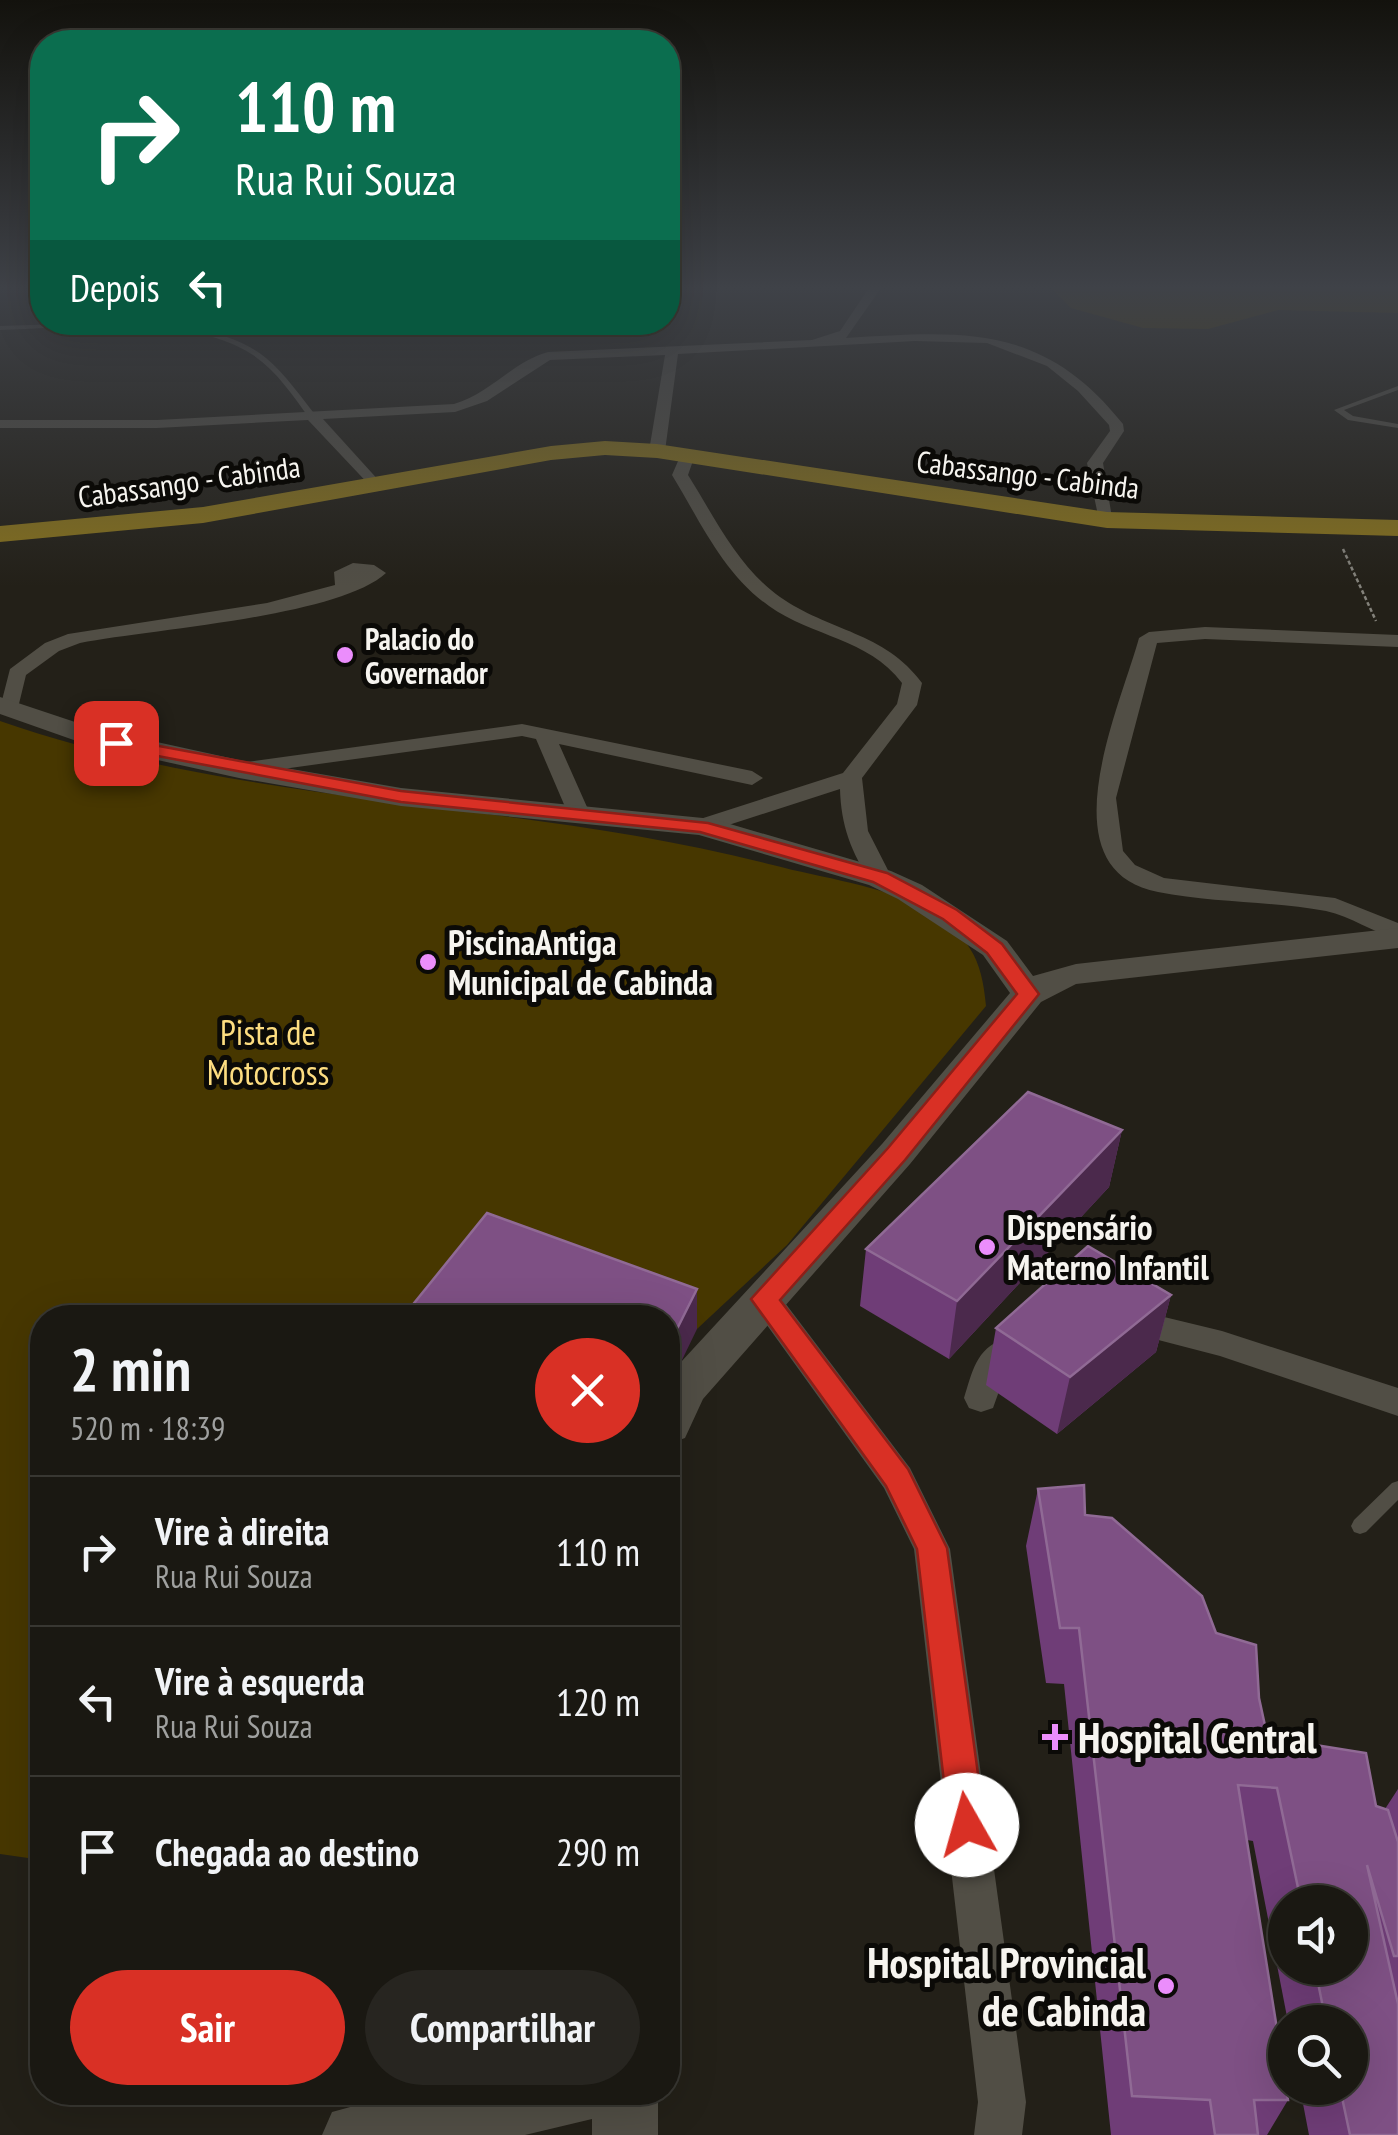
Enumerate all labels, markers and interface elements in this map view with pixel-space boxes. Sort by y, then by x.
text: 110 m [235,61,396,151]
icon: right [70,70,200,200]
text: Rua Rui Souza [235,149,457,207]
icon: left [180,260,235,315]
text: Depois [70,263,160,312]
street label: Cabassango - Cabinda [914,441,1142,507]
street label: Cabassango - Cabinda [75,446,303,516]
place label: Palacio do Governador [365,619,488,692]
marker: Palacio do Governador [334,644,356,666]
pin [74,701,159,786]
icon: arrive [89,716,144,771]
place label: PiscinaAntiga Municipal de Cabinda [448,919,713,1005]
marker: PiscinaAntiga Municipal de Cabinda [417,951,439,973]
park label: Pista de Motocross [207,1009,329,1095]
place label: Dispensário Materno Infantil [1007,1204,1209,1290]
marker: Dispensário Materno Infantil [976,1236,998,1258]
text: 2 min [70,1330,191,1408]
button: close [535,1338,640,1443]
text: 520 m · 18:39 [70,1407,225,1449]
text: Vire à direita [155,1506,330,1555]
icon: right [70,1524,125,1579]
text: 110 m [556,1527,640,1576]
text: Rua Rui Souza [155,1555,313,1597]
text: Vire à esquerda [155,1656,365,1705]
icon: left [70,1674,125,1729]
text: 120 m [556,1677,640,1726]
text: Rua Rui Souza [155,1705,313,1747]
place label: Hospital Central [1078,1710,1318,1765]
marker: Hospital Central [1042,1724,1068,1750]
position arrow [915,1773,1019,1877]
icon: arrive [70,1824,125,1879]
text: Chegada ao destino [155,1827,419,1876]
text: 290 m [556,1827,640,1876]
map controls [1268,1885,1368,2105]
button: sound [1268,1885,1368,1985]
place label: Hospital Provincial de Cabinda [867,1935,1147,2038]
button: Sair [70,1970,345,2085]
button: Compartilhar [365,1970,640,2085]
marker: Hospital Provincial de Cabinda [1155,1975,1177,1997]
button: search [1268,2005,1368,2105]

